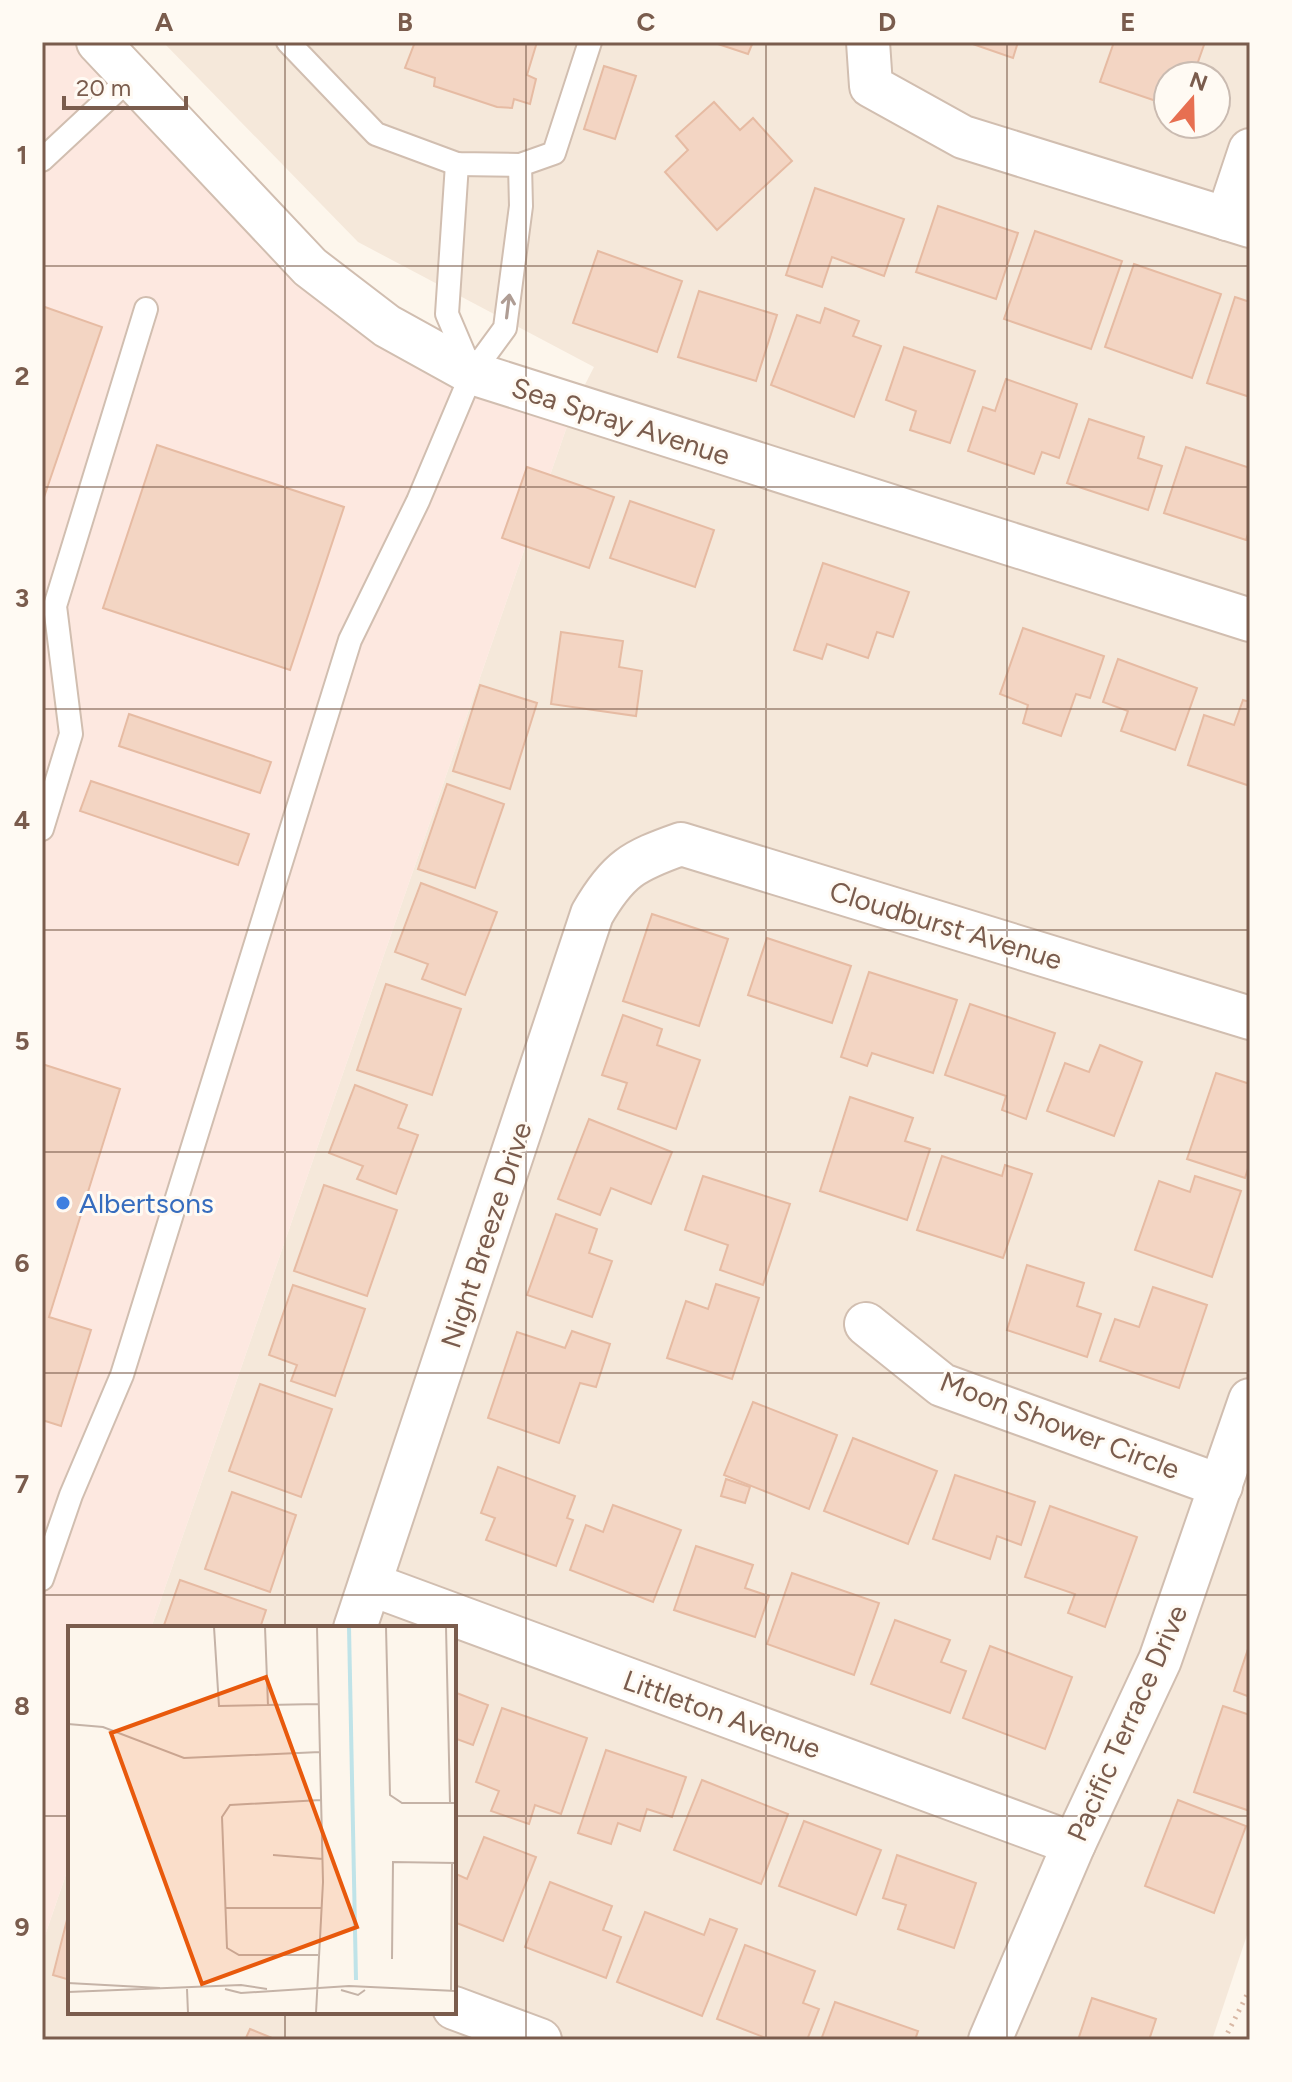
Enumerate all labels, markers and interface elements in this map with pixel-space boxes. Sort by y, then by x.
text: A [155,6,174,38]
text: B [397,6,413,38]
text: C [637,6,656,38]
text: D [878,6,896,38]
text: E [1120,6,1136,38]
scale bar [64,60,186,110]
north arrow [1152,60,1232,140]
text: N [1186,66,1211,97]
text: 20 m [76,73,131,102]
text: 1 [17,139,27,171]
one-way arrow [501,294,516,319]
text: 2 [14,360,30,392]
street label: Sea Spray Avenue [508,370,734,472]
text: 3 [15,582,29,614]
text: 4 [14,804,30,836]
street label: Cloudburst Avenue [826,873,1066,977]
text: 5 [14,1025,30,1057]
street label: Night Breeze Drive [433,1118,539,1352]
place label: Albertsons [79,1186,214,1220]
marker: Albertsons [54,1194,72,1212]
text: 6 [14,1247,30,1279]
street label: Moon Shower Circle [936,1364,1184,1486]
text: 7 [15,1468,29,1500]
street label: Pacific Terrace Drive [1060,1600,1194,1846]
inset map [68,1626,456,2014]
street label: Littleton Avenue [619,1663,825,1765]
text: 8 [14,1690,30,1722]
text: 9 [14,1911,30,1943]

